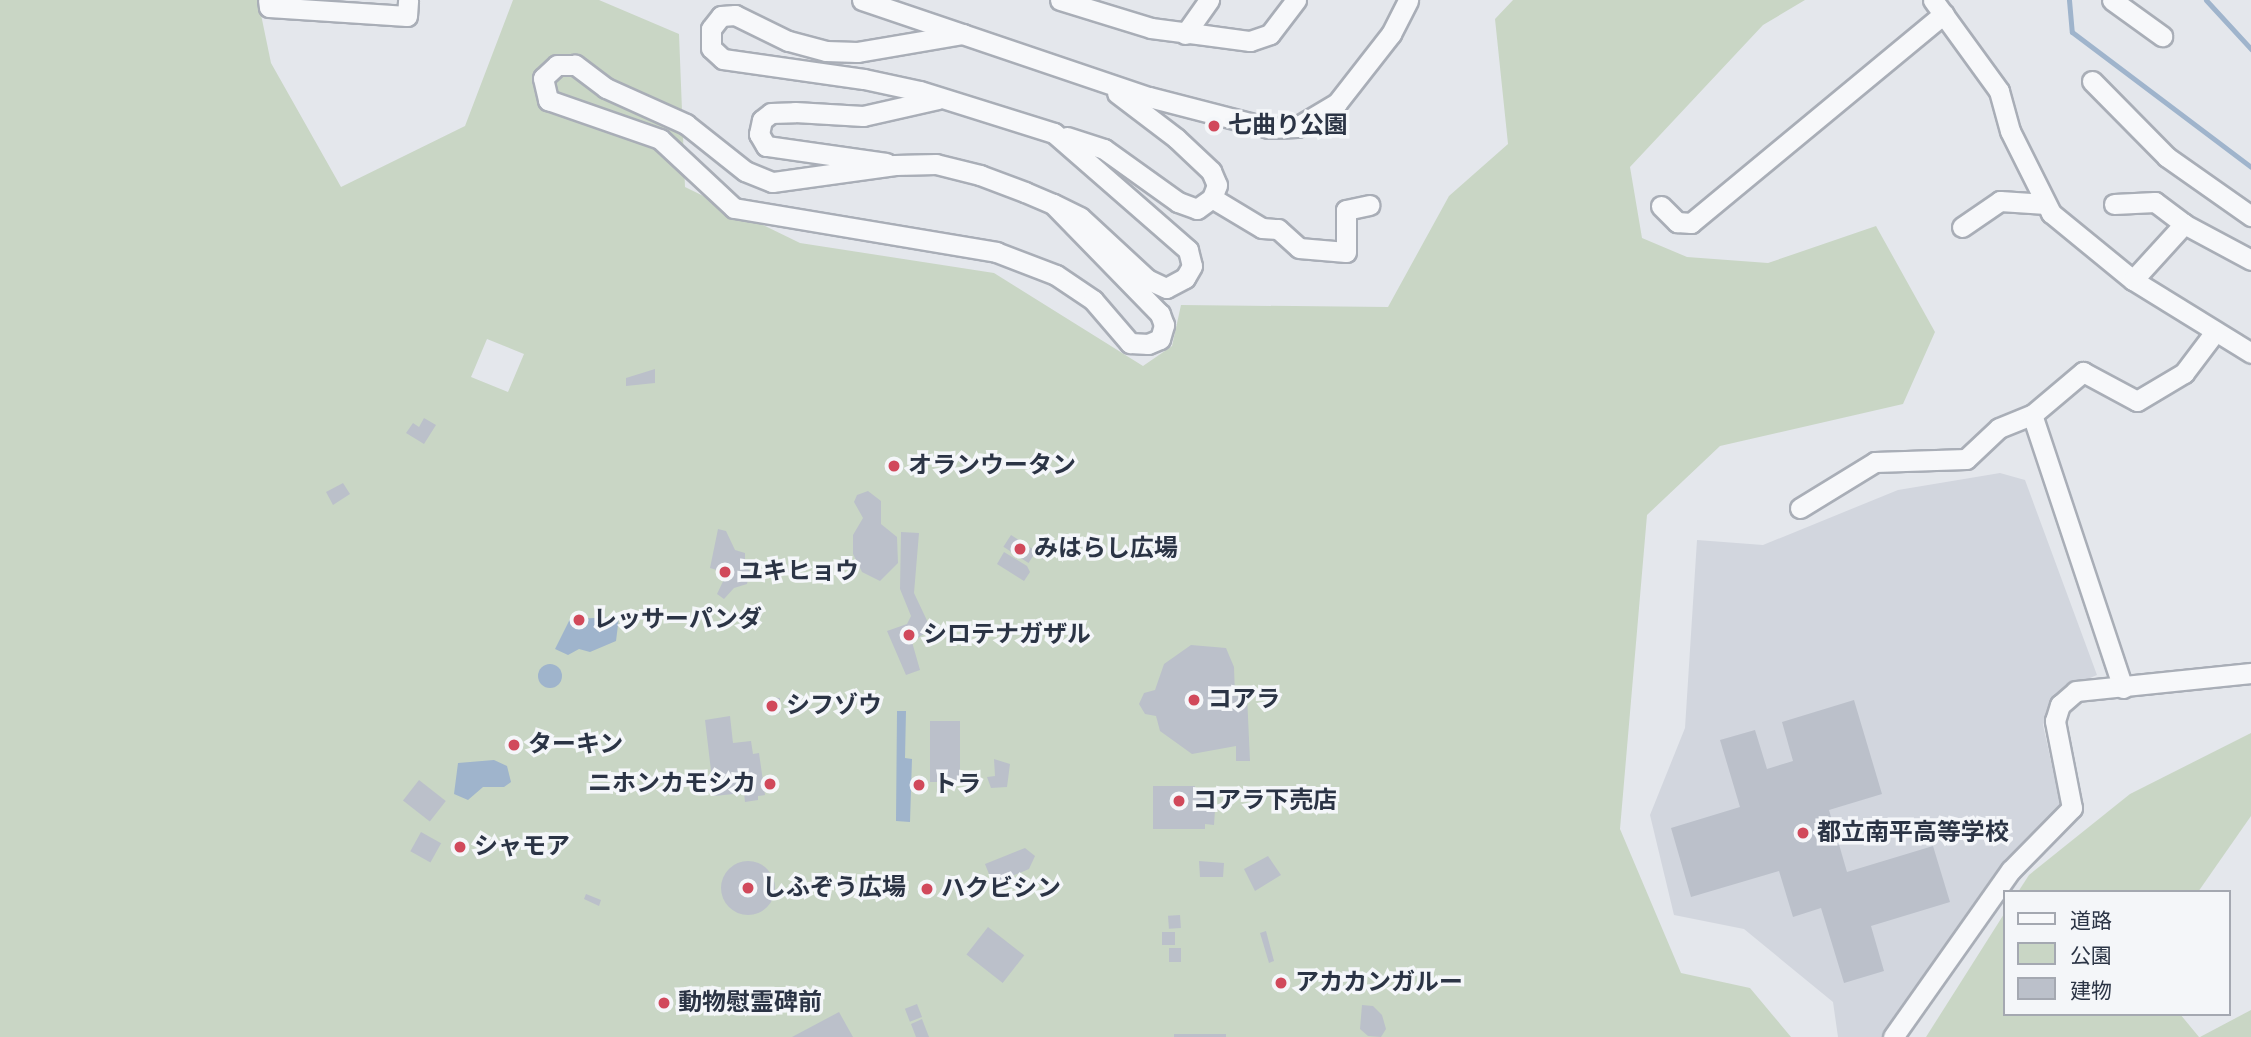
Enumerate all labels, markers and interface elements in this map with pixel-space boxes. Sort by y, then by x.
place label: 七曲り公園 [1228,112,1348,140]
marker: 七曲り公園 [1206,118,1222,134]
place label: オランウータン [908,452,1076,480]
marker: オランウータン [886,458,902,474]
place label: みはらし広場 [1034,535,1178,563]
marker: みはらし広場 [1012,541,1028,557]
place label: ユキヒョウ [739,558,859,586]
marker: ユキヒョウ [717,564,733,580]
place label: レッサーパンダ [593,606,761,634]
marker: レッサーパンダ [571,612,587,628]
place label: シロテナガザル [923,621,1091,649]
marker: シロテナガザル [901,627,917,643]
place label: コアラ [1208,686,1280,714]
place label: シフゾウ [786,692,882,720]
marker: コアラ [1186,692,1202,708]
marker: シフゾウ [764,698,780,714]
place label: ターキン [528,731,624,759]
marker: ターキン [506,737,522,753]
place label: ニホンカモシカ [588,770,756,798]
place label: トラ [933,771,981,799]
marker: ニホンカモシカ [762,776,778,792]
marker: トラ [911,777,927,793]
place label: コアラ下売店 [1193,787,1337,815]
marker: コアラ下売店 [1171,793,1187,809]
place label: 都立南平高等学校 [1817,819,2009,847]
marker: 都立南平高等学校 [1795,825,1811,841]
place label: シャモア [474,833,570,861]
marker: シャモア [452,839,468,855]
place label: しふぞう広場 [762,874,906,902]
place label: ハクビシン [941,875,1061,903]
marker: しふぞう広場 [740,880,756,896]
marker: ハクビシン [919,881,935,897]
legend [2002,890,2230,1016]
text: 道路 [2070,909,2112,934]
text: 公園 [2070,944,2112,969]
place label: アカカンガルー [1295,969,1463,997]
marker: アカカンガルー [1273,975,1289,991]
text: 建物 [2070,979,2112,1004]
place label: 動物慰霊碑前 [678,989,822,1017]
marker: 動物慰霊碑前 [656,995,672,1011]

